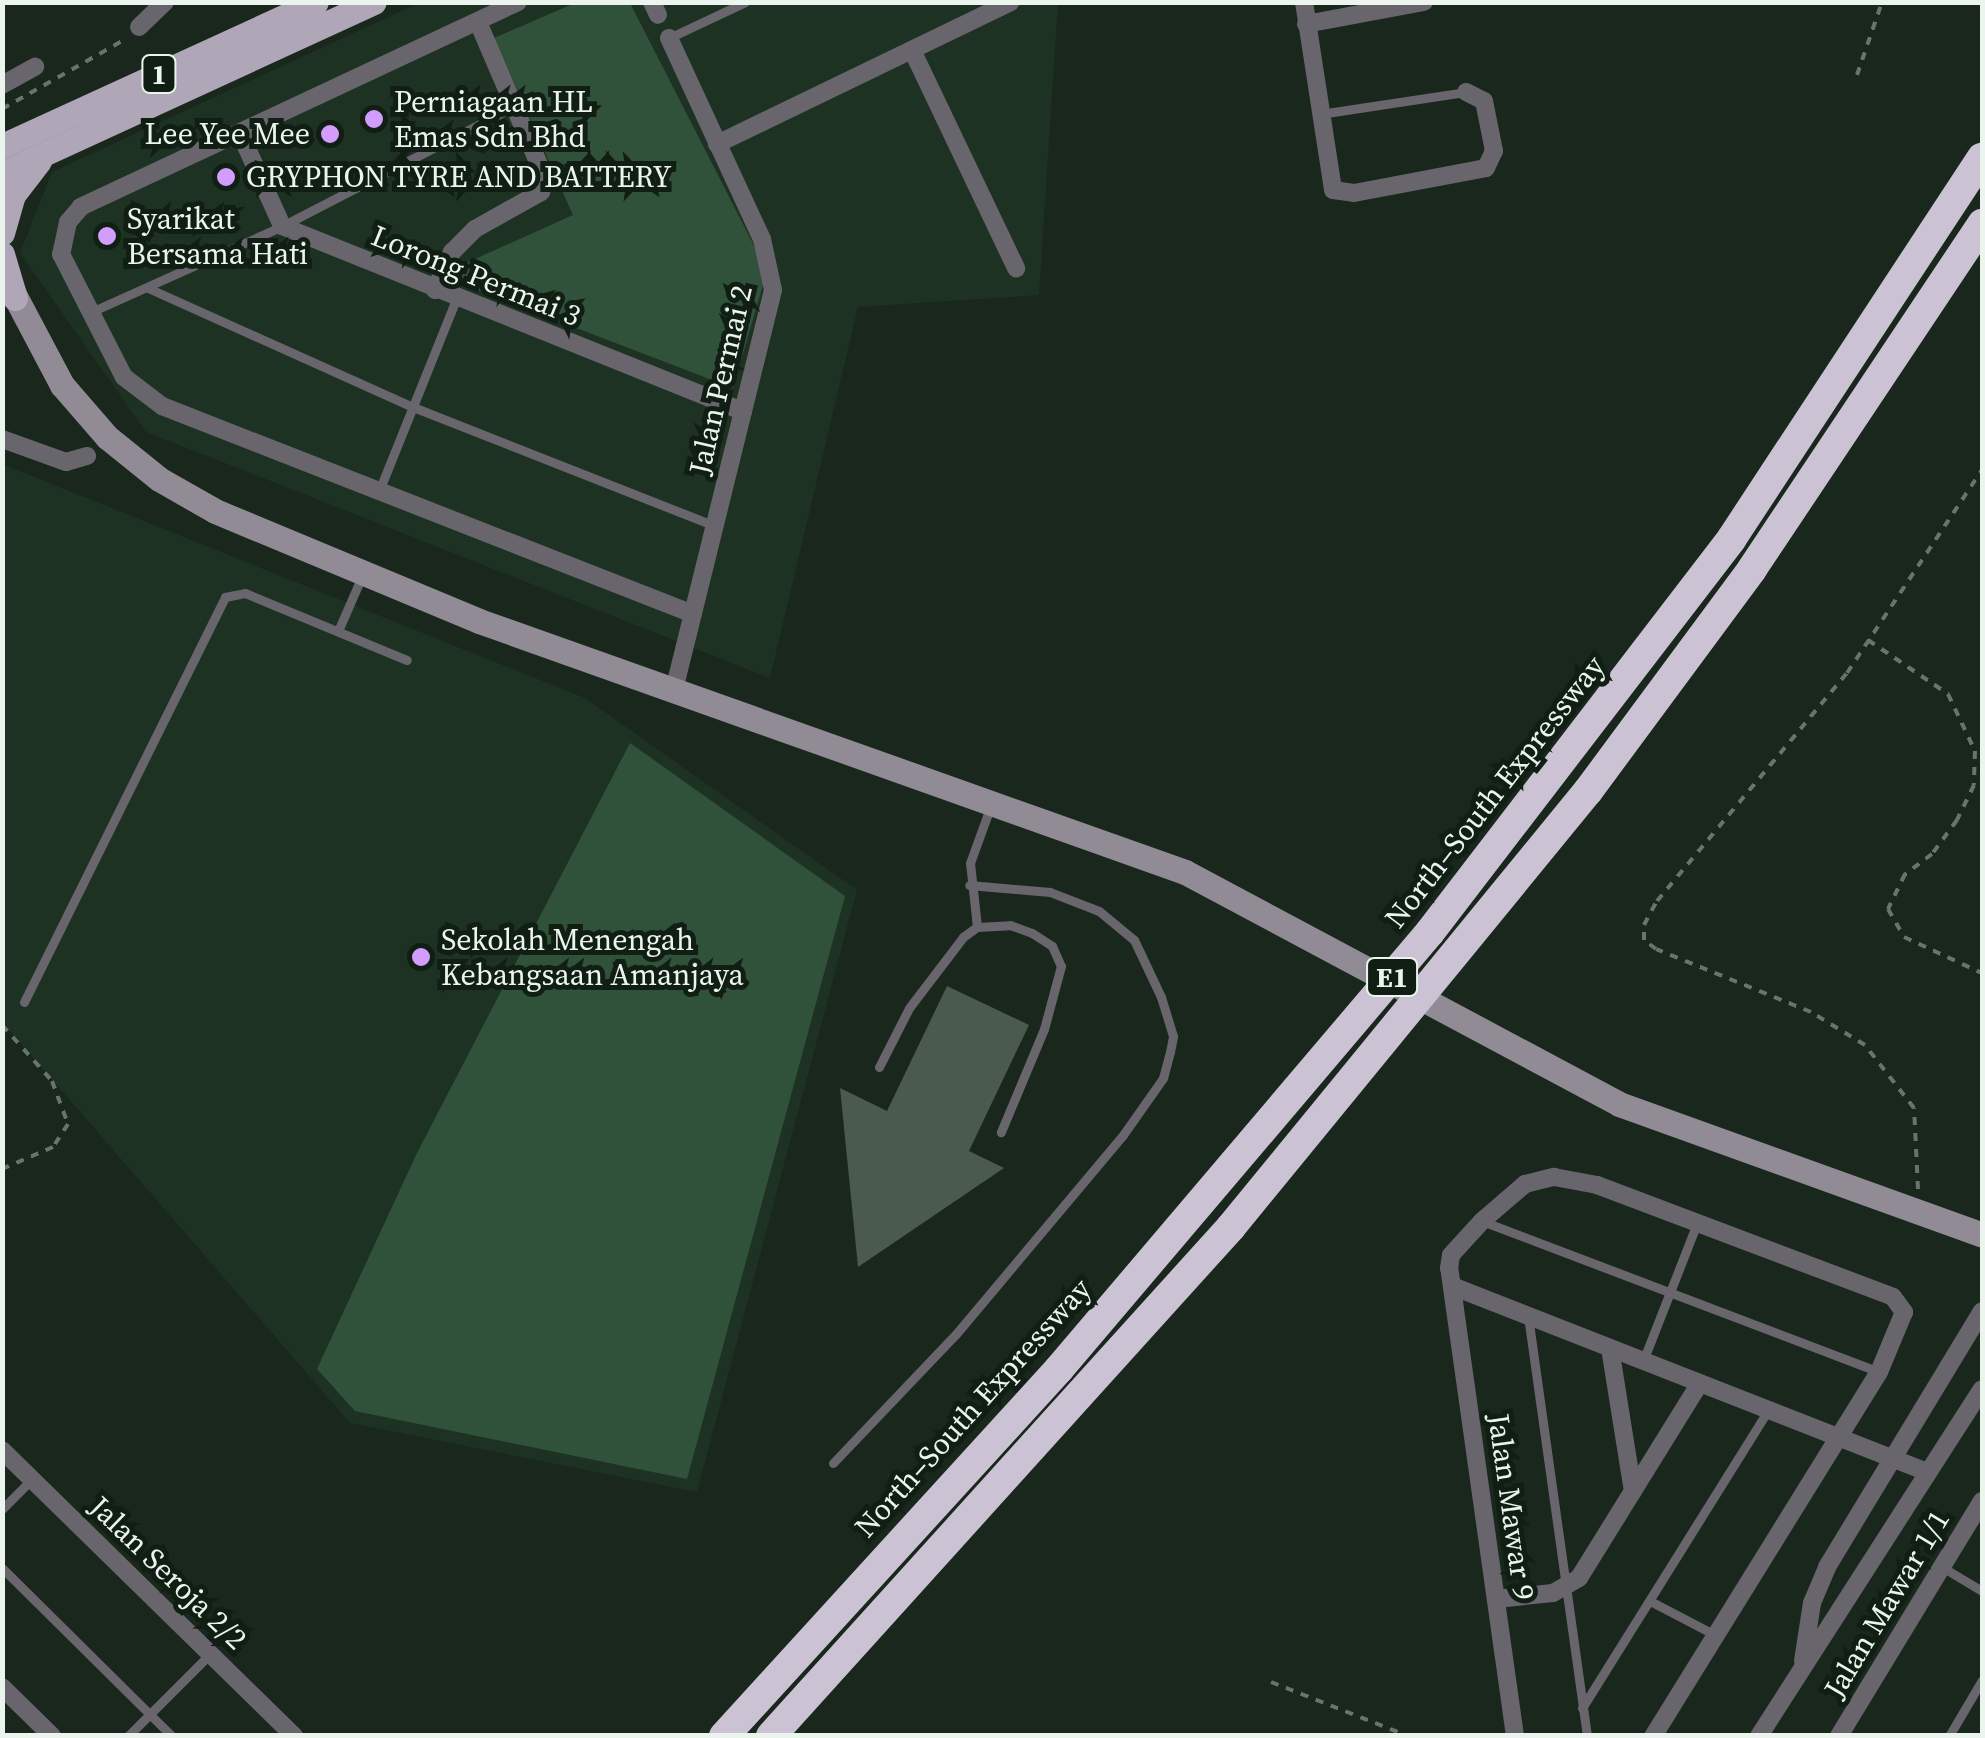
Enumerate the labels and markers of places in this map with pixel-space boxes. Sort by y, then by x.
place label: Perniagaan HL Emas Sdn Bhd [394,84,593,154]
marker: Perniagaan HL Emas Sdn Bhd [363,108,385,130]
place label: Lee Yee Mee [144,116,310,152]
marker: Lee Yee Mee [319,123,341,145]
place label: GRYPHON TYRE AND BATTERY [246,159,672,195]
marker: GRYPHON TYRE AND BATTERY [215,166,237,188]
place label: Syarikat Bersama Hati [127,201,308,272]
marker: Syarikat Bersama Hati [96,225,118,247]
place label: Sekolah Menengah Kebangsaan Amanjaya [441,922,744,992]
marker: Sekolah Menengah Kebangsaan Amanjaya [410,946,432,968]

